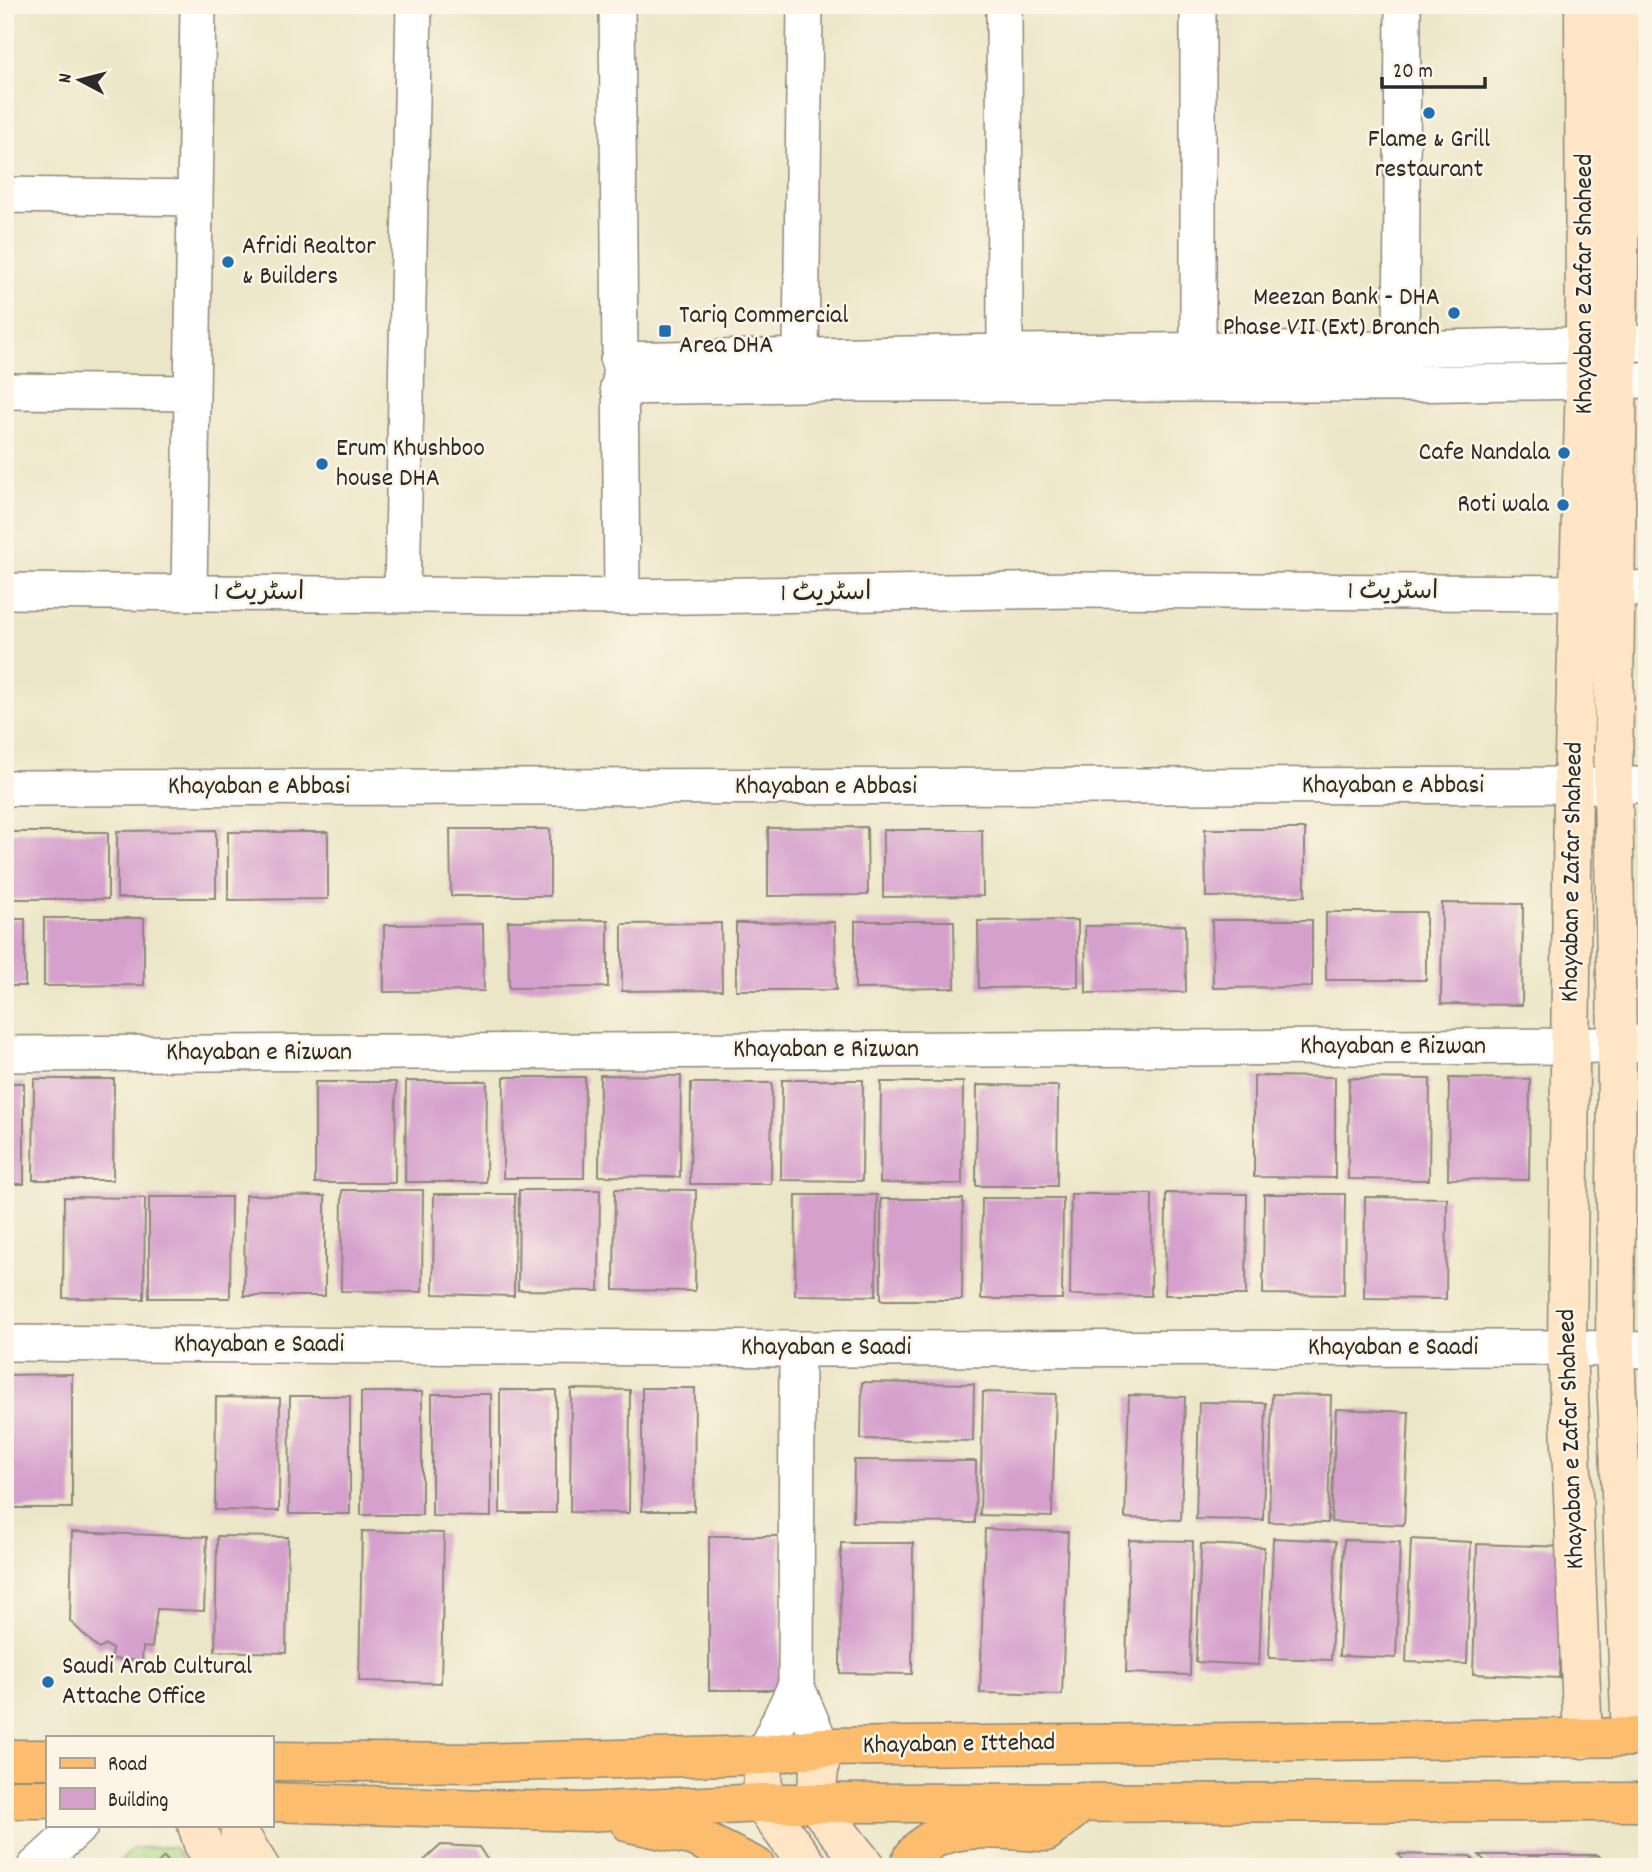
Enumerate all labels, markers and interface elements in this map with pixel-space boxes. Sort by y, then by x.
north arrow [46,46,116,116]
scale bar [1382,46,1486,90]
text: 20 m [1393,58,1433,88]
text: N [53,72,81,85]
marker: Flame & Grill restaurant [1421,105,1437,121]
place label: Flame & Grill restaurant [1368,122,1490,189]
street label: Khayaban e Zafar Shaheed [1567,154,1604,414]
place label: Afridi Realtor & Builders [242,229,376,296]
marker: Afridi Realtor & Builders [220,254,236,270]
place label: Meezan Bank - DHA Phase VII (Ext) Branch [1223,280,1440,347]
place label: Tariq Commercial Area DHA [679,298,848,365]
marker: Meezan Bank - DHA Phase VII (Ext) Branch [1446,305,1462,321]
marker: Tariq Commercial Area DHA [657,323,673,339]
place label: Erum Khushboo house DHA [336,431,485,498]
place label: Cafe Nandala [1419,435,1551,472]
marker: Cafe Nandala [1556,445,1572,461]
marker: Erum Khushboo house DHA [314,456,330,472]
place label: Roti wala [1457,487,1550,524]
marker: Roti wala [1555,497,1571,513]
street label: اسٹریٹ 1 [1348,574,1438,611]
street label: اسٹریٹ 1 [214,575,304,612]
street label: اسٹریٹ 1 [780,575,872,613]
street label: Khayaban e Zafar Shaheed [1552,741,1594,1003]
street label: Khayaban e Abbasi [1302,768,1484,805]
street label: Khayaban e Abbasi [168,769,350,806]
street label: Khayaban e Abbasi [735,769,917,806]
street label: Khayaban e Rizwan [1300,1029,1486,1066]
street label: Khayaban e Rizwan [733,1032,919,1069]
street label: Khayaban e Rizwan [166,1035,352,1072]
street label: Khayaban e Zafar Shaheed [1549,1308,1595,1570]
street label: Khayaban e Saadi [174,1327,344,1364]
street label: Khayaban e Saadi [741,1330,911,1367]
street label: Khayaban e Saadi [1308,1330,1478,1367]
place label: Saudi Arab Cultural Attache Office [62,1649,252,1716]
marker: Saudi Arab Cultural Attache Office [40,1674,56,1690]
street label: Khayaban e Ittehad [862,1725,1056,1765]
legend [46,1736,273,1826]
text: Road [108,1751,147,1781]
text: Building [108,1787,168,1817]

